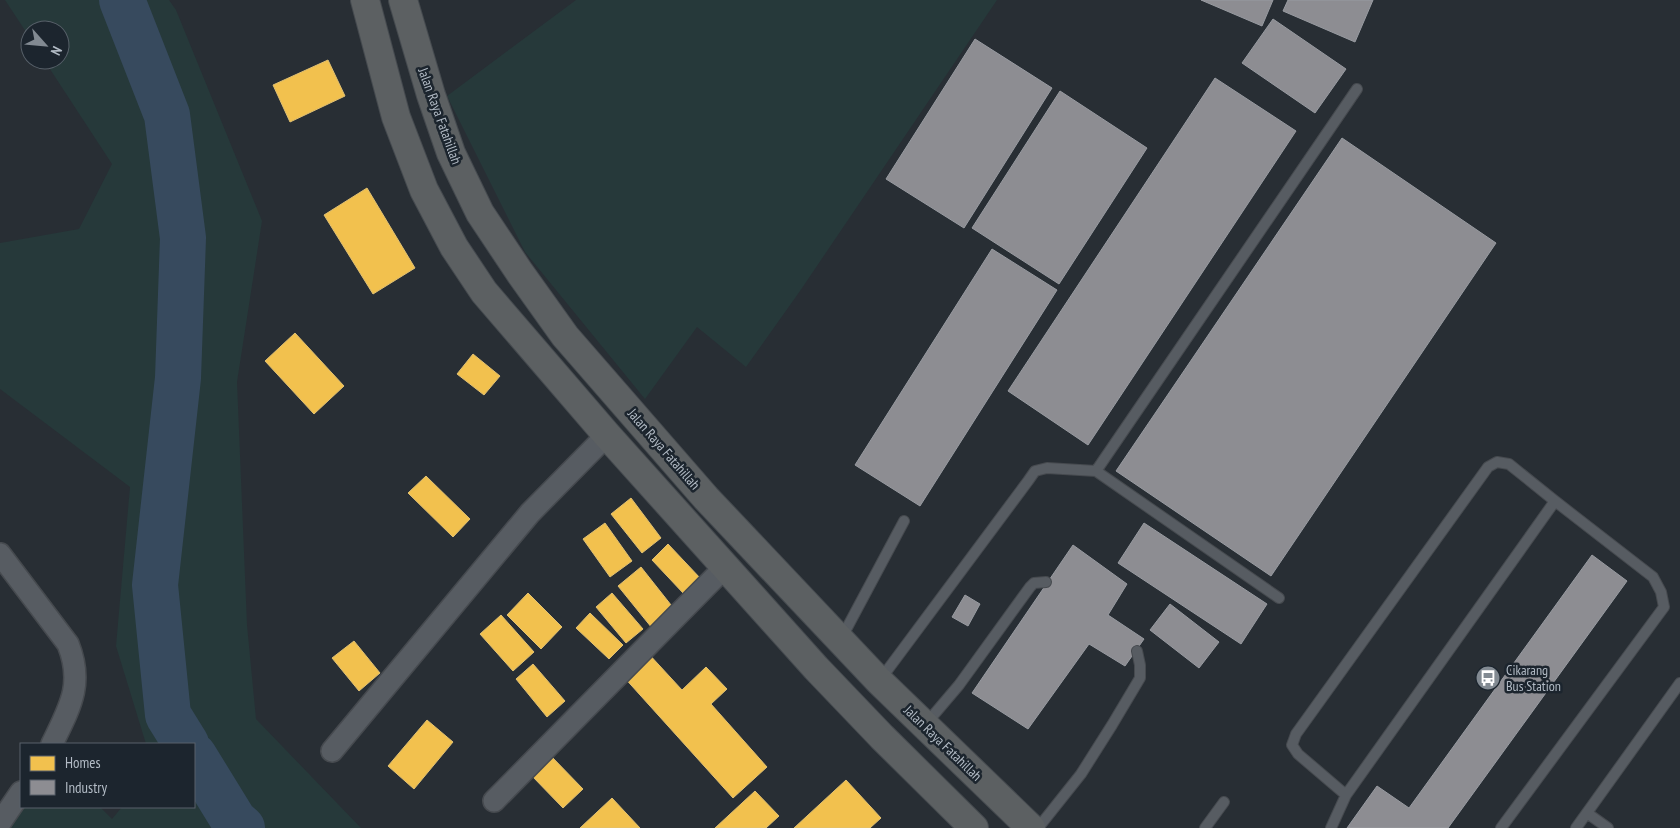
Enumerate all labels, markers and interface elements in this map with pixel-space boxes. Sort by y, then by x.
north arrow [20,20,70,70]
text: N [47,43,66,58]
street label: Jalan Raya Fatahillah [414,64,466,167]
street label: Jalan Raya Fatahillah [623,404,704,493]
place label: Cikarang Bus Station [1506,661,1561,695]
bus stop icon: Cikarang Bus Station [1475,665,1501,691]
street label: Jalan Raya Fatahillah [900,701,986,785]
legend [20,743,195,808]
text: Homes [65,753,101,772]
text: Industry [65,778,107,797]

